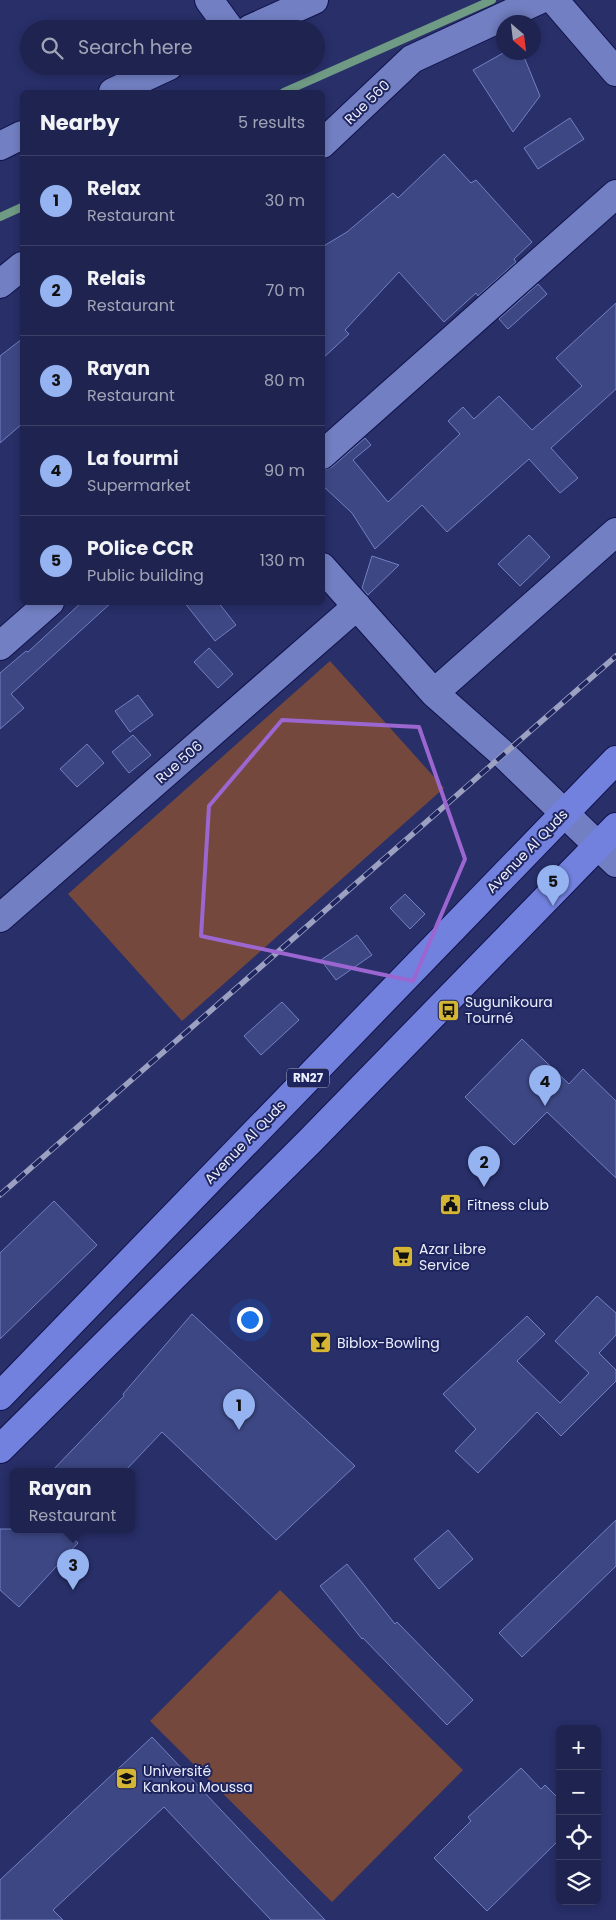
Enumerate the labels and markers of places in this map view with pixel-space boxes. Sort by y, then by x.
pin: 5 [537,865,569,906]
place label: Sugunikoura Tourné [465,992,553,1028]
bus stop icon: Sugunikoura Tourné [437,998,461,1022]
pin: 4 [529,1065,561,1106]
pin: 2 [468,1146,500,1187]
public building icon: Fitness club [439,1193,463,1217]
place label: Fitness club [467,1195,549,1215]
place label: Azar Libre Service [419,1239,486,1275]
supermarket icon: Azar Libre Service [391,1245,415,1269]
bar icon: Biblox-Bowling [309,1331,333,1355]
place label: Biblox-Bowling [337,1333,440,1353]
pin: 1 [223,1389,255,1430]
pin: 3 [57,1549,89,1590]
place label: Université Kankou Moussa [143,1761,253,1797]
school or university icon: Université Kankou Moussa [115,1767,139,1791]

